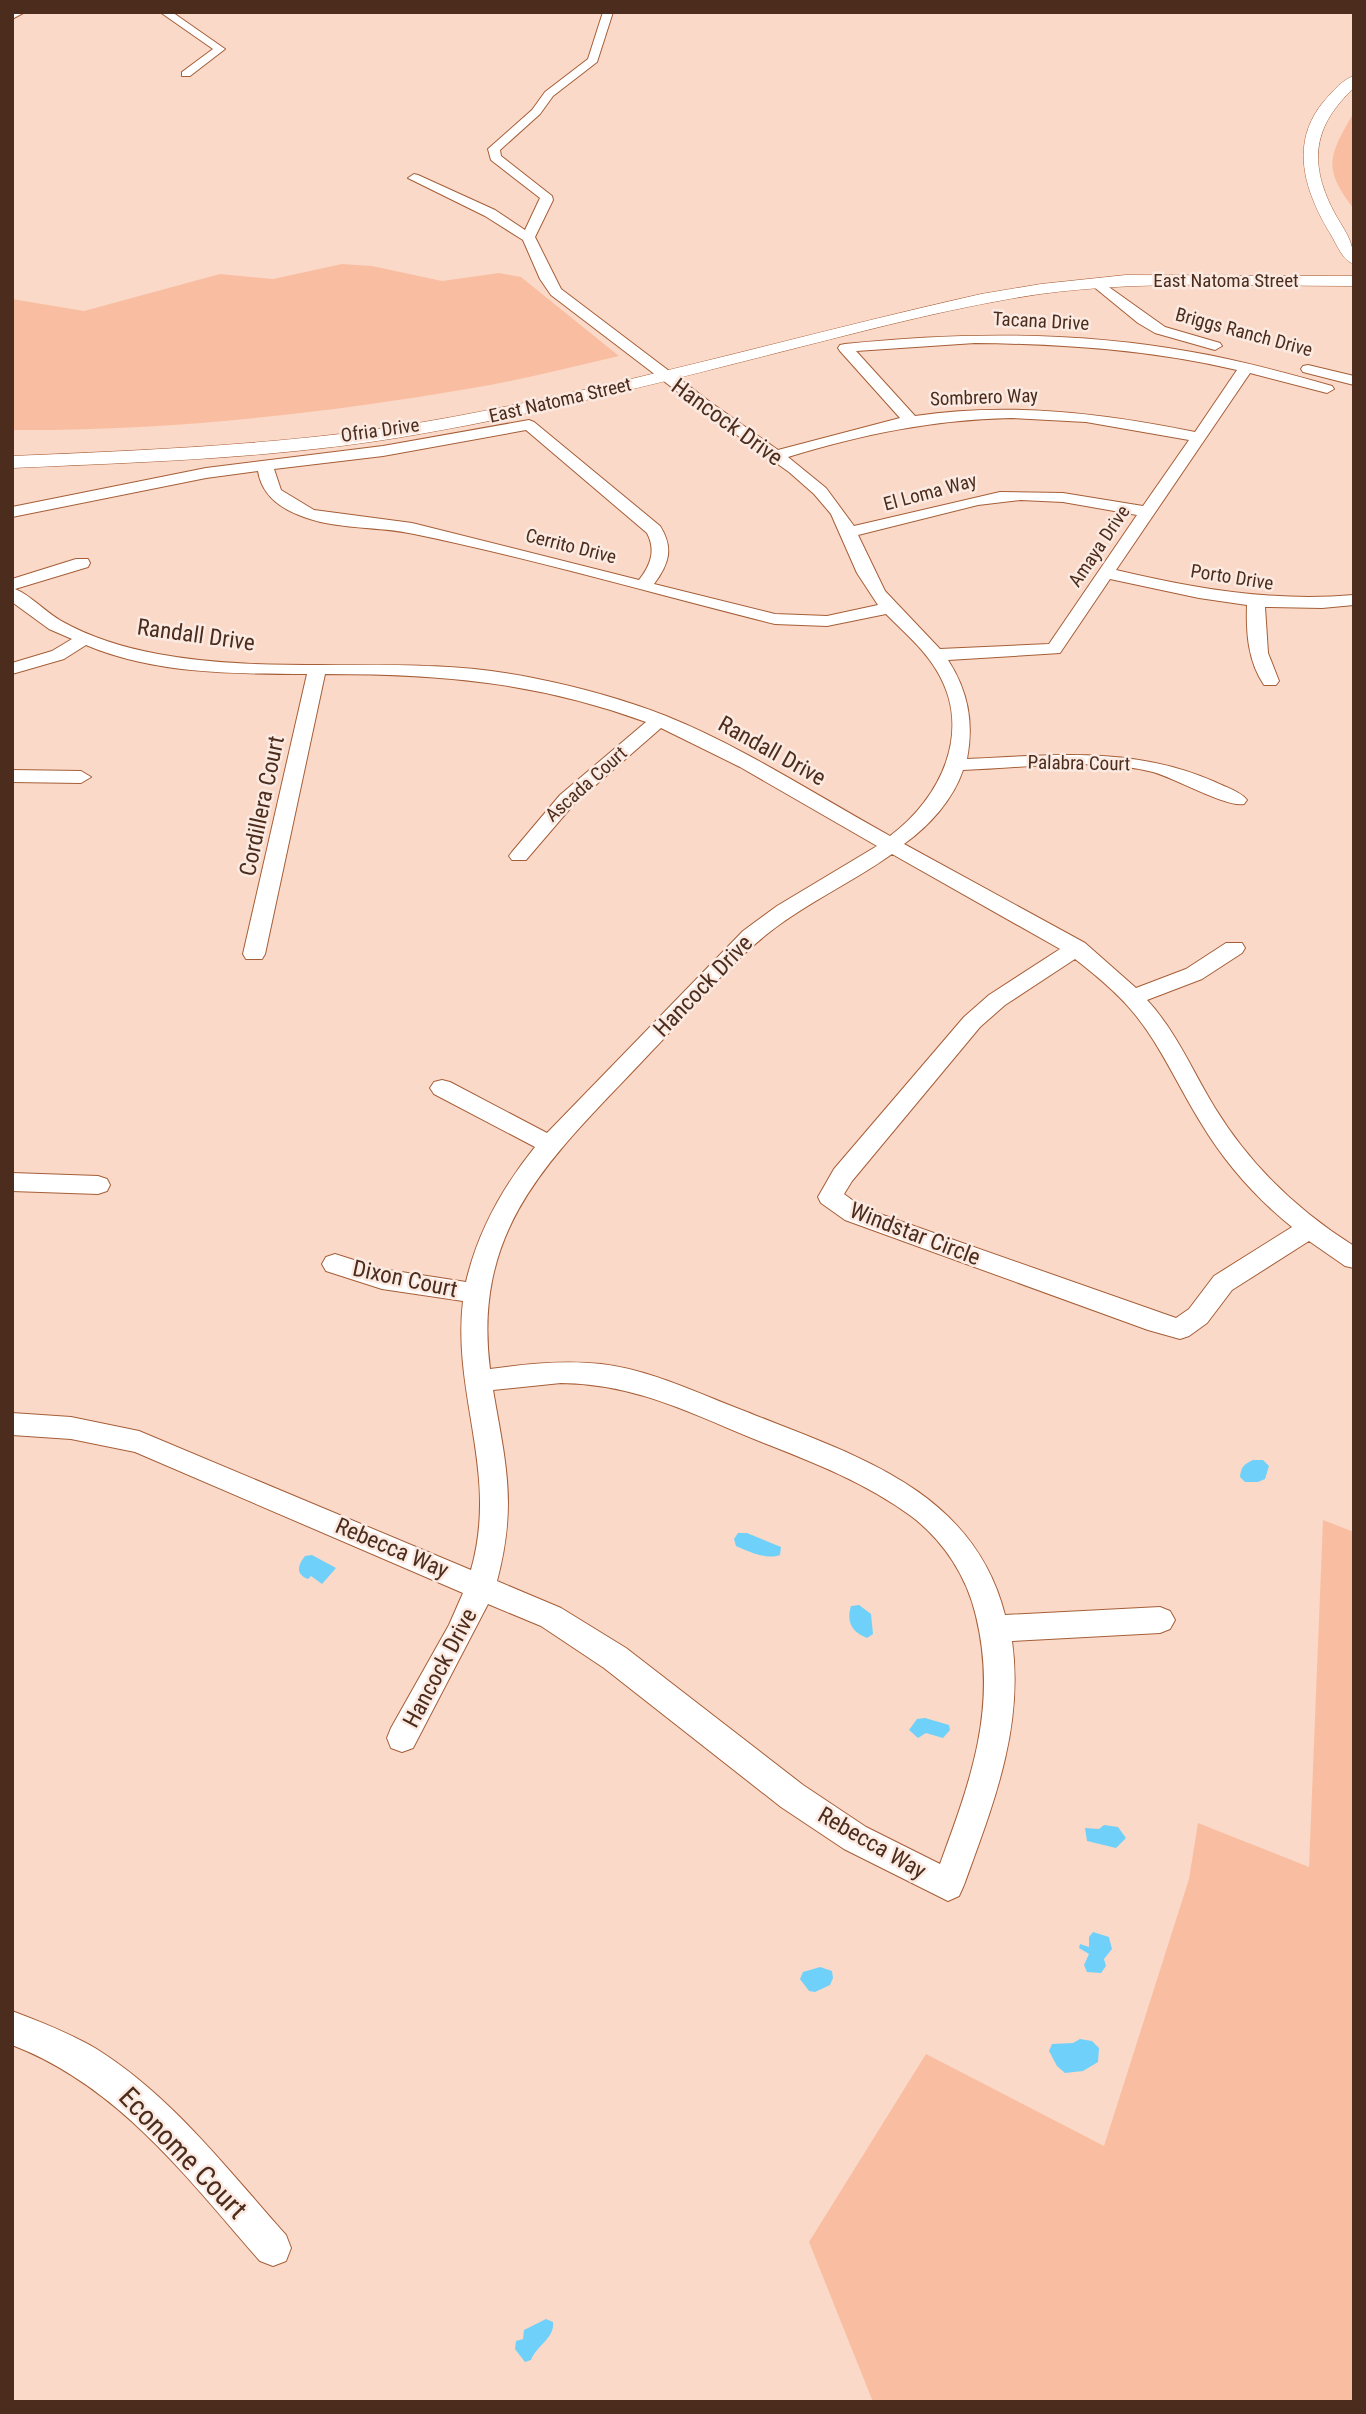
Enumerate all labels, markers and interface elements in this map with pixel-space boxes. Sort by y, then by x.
street label: East Natoma Street [1153,269,1299,292]
street label: Briggs Ranch Drive [1173,303,1315,361]
street label: Tacana Drive [992,307,1090,335]
street label: East Natoma Street [487,372,633,428]
street label: Hancock Drive [666,373,788,471]
street label: Sombrero Way [930,384,1039,410]
street label: Ofria Drive [339,413,421,447]
street label: El Loma Way [881,469,979,515]
street label: Amaya Drive [1063,501,1135,591]
street label: Cerrito Drive [523,524,619,568]
street label: Porto Drive [1189,559,1275,595]
street label: Randall Drive [135,613,257,657]
street label: Randall Drive [714,710,830,792]
street label: Cordillera Court [234,734,290,878]
street label: Ascada Court [540,741,632,827]
street label: Palabra Court [1028,751,1130,775]
street label: Hancock Drive [648,930,758,1042]
street label: Windstar Circle [846,1197,984,1271]
street label: Dixon Court [350,1255,460,1303]
street label: Rebecca Way [331,1512,453,1584]
street label: Hancock Drive [397,1604,483,1732]
street label: Rebecca Way [813,1801,931,1885]
street label: Econome Court [112,2080,254,2226]

